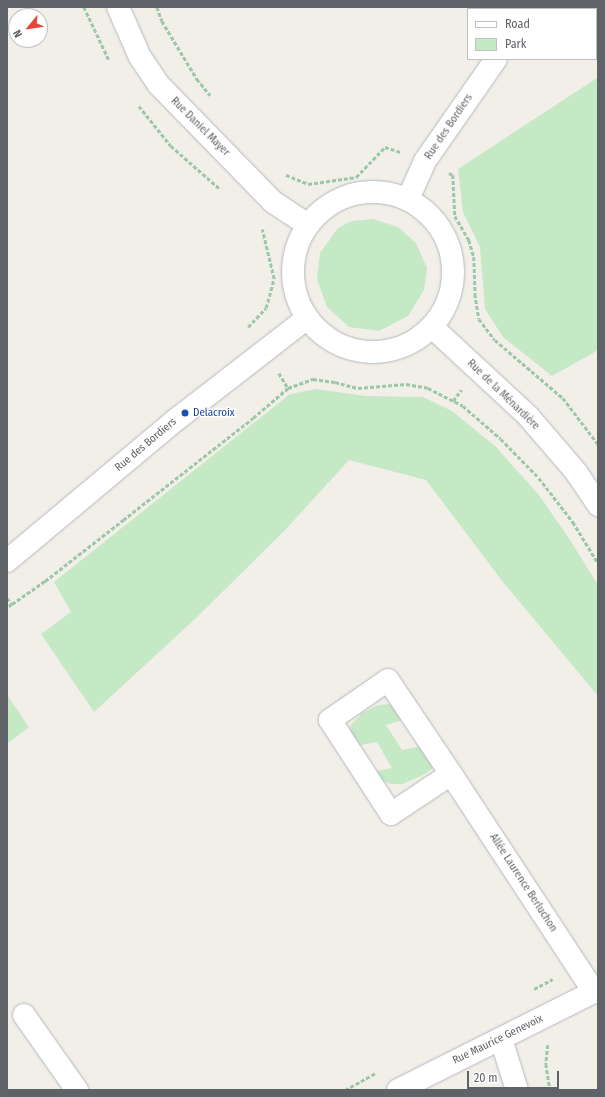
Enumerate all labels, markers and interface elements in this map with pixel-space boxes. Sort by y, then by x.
north arrow [8,8,48,48]
legend [467,8,597,60]
text: Road [505,17,530,31]
text: N [11,28,25,40]
text: Park [505,37,526,51]
street label: Rue des Bordiers [422,92,476,162]
street label: Rue Daniel Mayer [168,95,232,159]
street label: Rue de la Ménardière [464,357,542,433]
place label: Delacroix [193,406,235,420]
marker: Delacroix [180,408,190,418]
street label: Rue des Bordiers [113,415,179,475]
street label: Allée Laurence Berluchon [486,831,560,935]
street label: Rue Maurice Genevoix [451,1012,545,1068]
scale bar [469,1063,561,1089]
text: 20 m [474,1071,498,1085]

